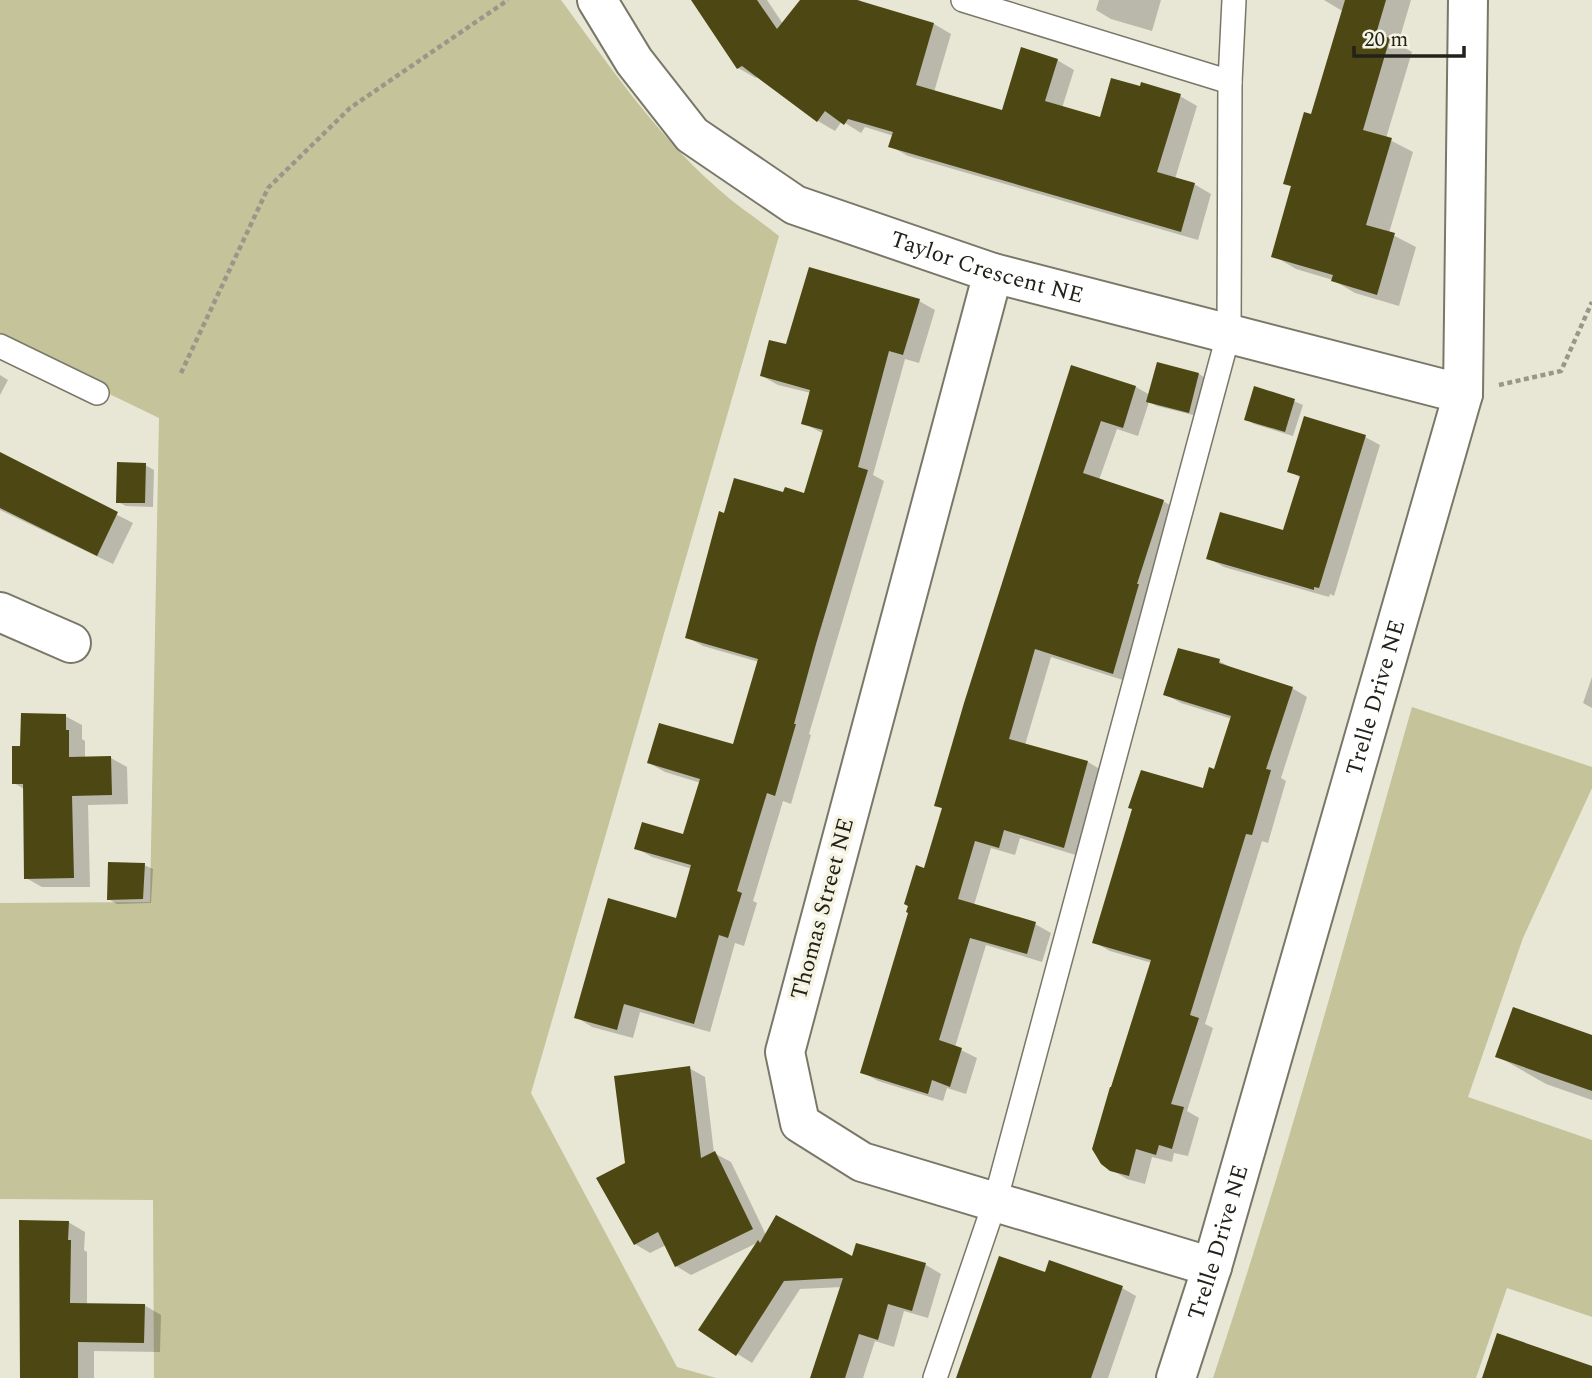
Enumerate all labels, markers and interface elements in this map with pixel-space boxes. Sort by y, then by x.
scale bar [1354,14,1464,58]
text: 20 m [1364,24,1408,56]
street label: Taylor Crescent NE [886,222,1087,313]
street label: Trelle Drive NE [1337,616,1415,780]
street label: Thomas Street NE [782,814,864,1004]
street label: Trelle Drive NE [1178,1161,1258,1325]

